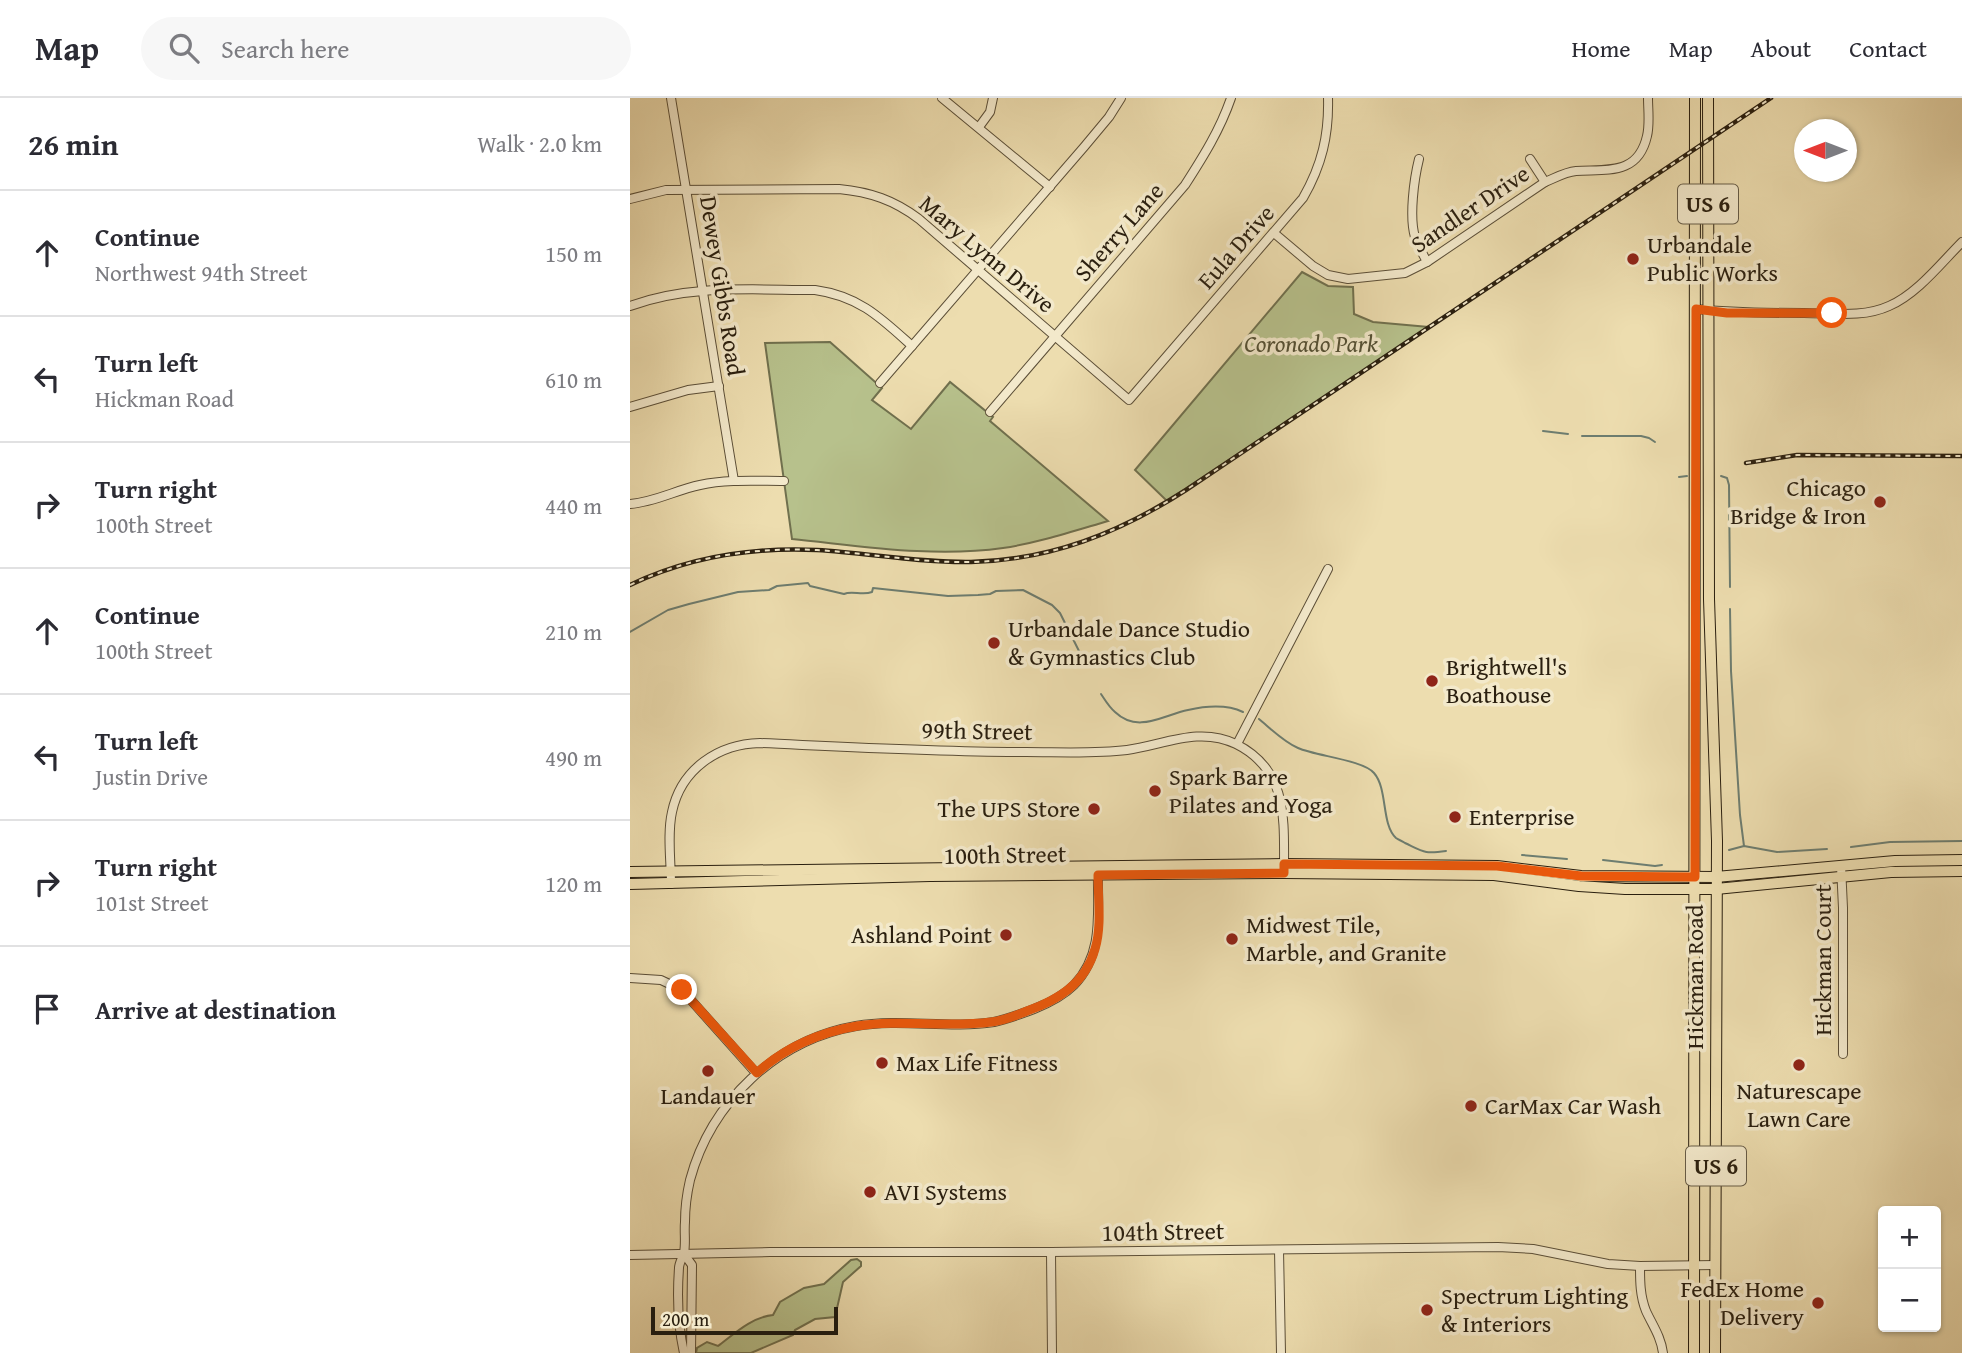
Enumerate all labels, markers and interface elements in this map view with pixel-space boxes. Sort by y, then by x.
search box [141,17,631,80]
text: Map [35,24,99,72]
icon: search [165,29,203,67]
text: Search here [221,29,349,68]
text: Home [1572,31,1631,66]
text: Map [1669,31,1713,66]
text: About [1751,31,1811,66]
text: Contact [1849,31,1927,66]
north arrow [1794,119,1857,182]
text: 26 min [28,122,118,166]
text: Walk · 2.0 km [477,127,602,160]
street label: Sandler Drive [1403,156,1536,261]
street label: Sherry Lane [1066,174,1172,289]
road number: US 6 [1678,184,1738,223]
street label: Mary Lynn Drive [912,186,1063,321]
street label: Dewey Gibbs Road [691,193,754,379]
street label: Eula Drive [1189,197,1282,297]
text: Continue [95,217,200,256]
place label: Urbandale Public Works [1647,227,1778,290]
icon: ahead [28,234,66,272]
text: 150 m [545,237,602,270]
marker: Urbandale Public Works [1625,251,1641,267]
text: Northwest 94th Street [95,256,308,289]
route start [1816,297,1847,328]
park label: Coronado Park [1244,326,1378,361]
text: Turn left [95,343,198,382]
icon: left [28,360,66,398]
text: 610 m [545,363,602,396]
text: Hickman Road [95,382,234,415]
text: Turn right [95,469,217,508]
place label: Chicago Bridge & Iron [1730,470,1867,533]
icon: right [28,486,66,524]
text: 440 m [545,489,602,522]
marker: Chicago Bridge & Iron [1872,494,1888,510]
text: 100th Street [95,508,213,541]
text: Continue [95,595,200,634]
place label: Urbandale Dance Studio & Gymnastics Club [1008,611,1250,674]
icon: ahead [28,612,66,650]
text: 210 m [545,615,602,648]
text: 100th Street [95,634,213,667]
marker: Urbandale Dance Studio & Gymnastics Club [986,635,1002,651]
place label: Brightwell's Boathouse [1446,649,1567,712]
marker: Brightwell's Boathouse [1424,673,1440,689]
street label: 99th Street [921,712,1033,749]
text: Turn left [95,721,198,760]
icon: left [28,738,66,776]
text: 490 m [545,741,602,774]
place label: Spark Barre Pilates and Yoga [1169,759,1333,822]
text: Justin Drive [95,760,208,793]
marker: Spark Barre Pilates and Yoga [1147,783,1163,799]
place label: The UPS Store [938,791,1080,826]
place label: Enterprise [1469,799,1575,834]
marker: The UPS Store [1086,801,1102,817]
marker: Enterprise [1447,809,1463,825]
street label: 100th Street [943,836,1067,873]
text: Turn right [95,847,217,886]
icon: right [28,864,66,902]
text: 120 m [545,867,602,900]
street label: Hickman Court [1805,884,1840,1036]
text: 101st Street [95,886,209,919]
street label: Hickman Road [1677,904,1712,1050]
place label: Midwest Tile, Marble, and Granite [1246,907,1446,970]
place label: Ashland Point [851,917,993,952]
marker: Ashland Point [998,927,1014,943]
marker: Midwest Tile, Marble, and Granite [1224,931,1240,947]
route end [666,974,697,1005]
icon: arrive [28,990,66,1028]
text: Arrive at destination [95,990,336,1029]
place label: Max Life Fitness [896,1045,1058,1080]
marker: Max Life Fitness [874,1055,890,1071]
marker: Naturescape Lawn Care [1791,1057,1807,1073]
marker: Landauer [700,1063,716,1079]
place label: Naturescape Lawn Care [1736,1073,1862,1136]
place label: Landauer [661,1078,756,1113]
place label: CarMax Car Wash [1485,1088,1662,1123]
marker: CarMax Car Wash [1463,1098,1479,1114]
road number: US 6 [1686,1147,1746,1186]
place label: AVI Systems [884,1174,1007,1209]
marker: AVI Systems [862,1184,878,1200]
map controls [1878,1206,1941,1332]
button: + [1878,1206,1941,1269]
street label: 104th Street [1101,1213,1225,1250]
button: − [1878,1269,1941,1332]
place label: FedEx Home Delivery [1680,1271,1804,1334]
place label: Spectrum Lighting & Interiors [1441,1278,1628,1341]
marker: FedEx Home Delivery [1810,1295,1826,1311]
marker: Spectrum Lighting & Interiors [1419,1302,1435,1318]
scale bar [651,1304,838,1336]
text: 200 m [662,1305,709,1333]

